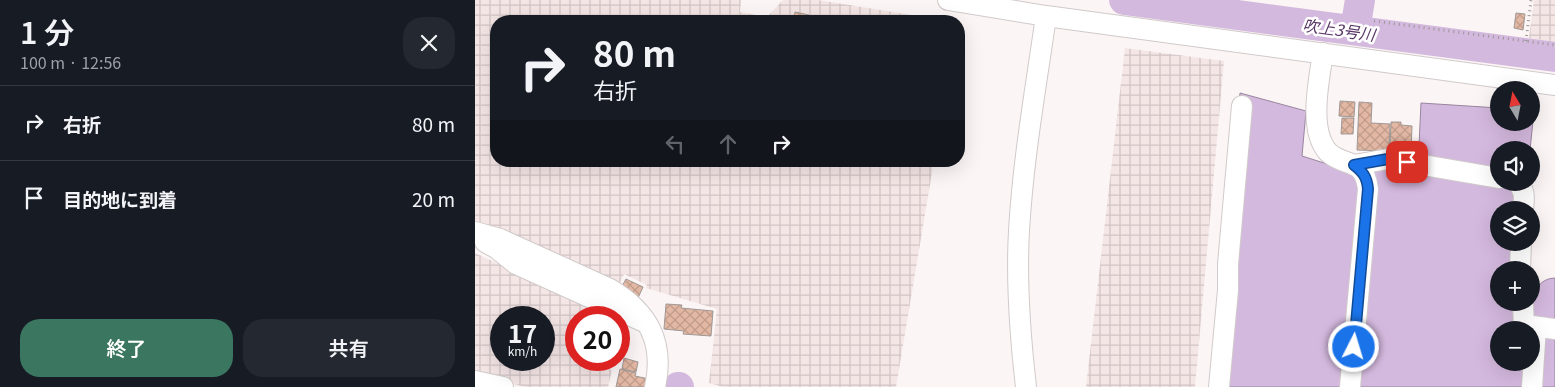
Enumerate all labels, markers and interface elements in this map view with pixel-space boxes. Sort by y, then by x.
text: 1 分 [20,9,74,53]
water label: 吹上3号川 [1301,12,1379,46]
button: close [403,17,455,69]
text: 80 m [593,26,676,77]
icon: right [510,35,575,100]
text: 100 m · 12:56 [20,50,121,74]
text: 右折 [593,73,637,105]
north arrow [1490,81,1540,131]
map controls [1490,81,1540,371]
icon: right [20,109,48,137]
text: 右折 [63,110,101,137]
text: 80 m [412,110,455,137]
icon: left [661,130,689,158]
icon: ahead [714,130,742,158]
icon: right [767,130,795,158]
pin [1386,141,1428,183]
button: sound [1490,141,1540,191]
icon: arrive [1393,148,1421,176]
icon: arrive [20,184,48,212]
text: 目的地に到着 [63,185,177,212]
text: 20 m [412,185,455,212]
button: layers [1490,201,1540,251]
button: + [1490,261,1540,311]
speed limit sign: 20 [565,306,630,371]
text: 17 [508,314,537,350]
button: 終了 [20,319,233,377]
button: 共有 [243,319,455,377]
position arrow [1327,320,1379,372]
button: − [1490,321,1540,371]
text: km/h [508,342,537,359]

